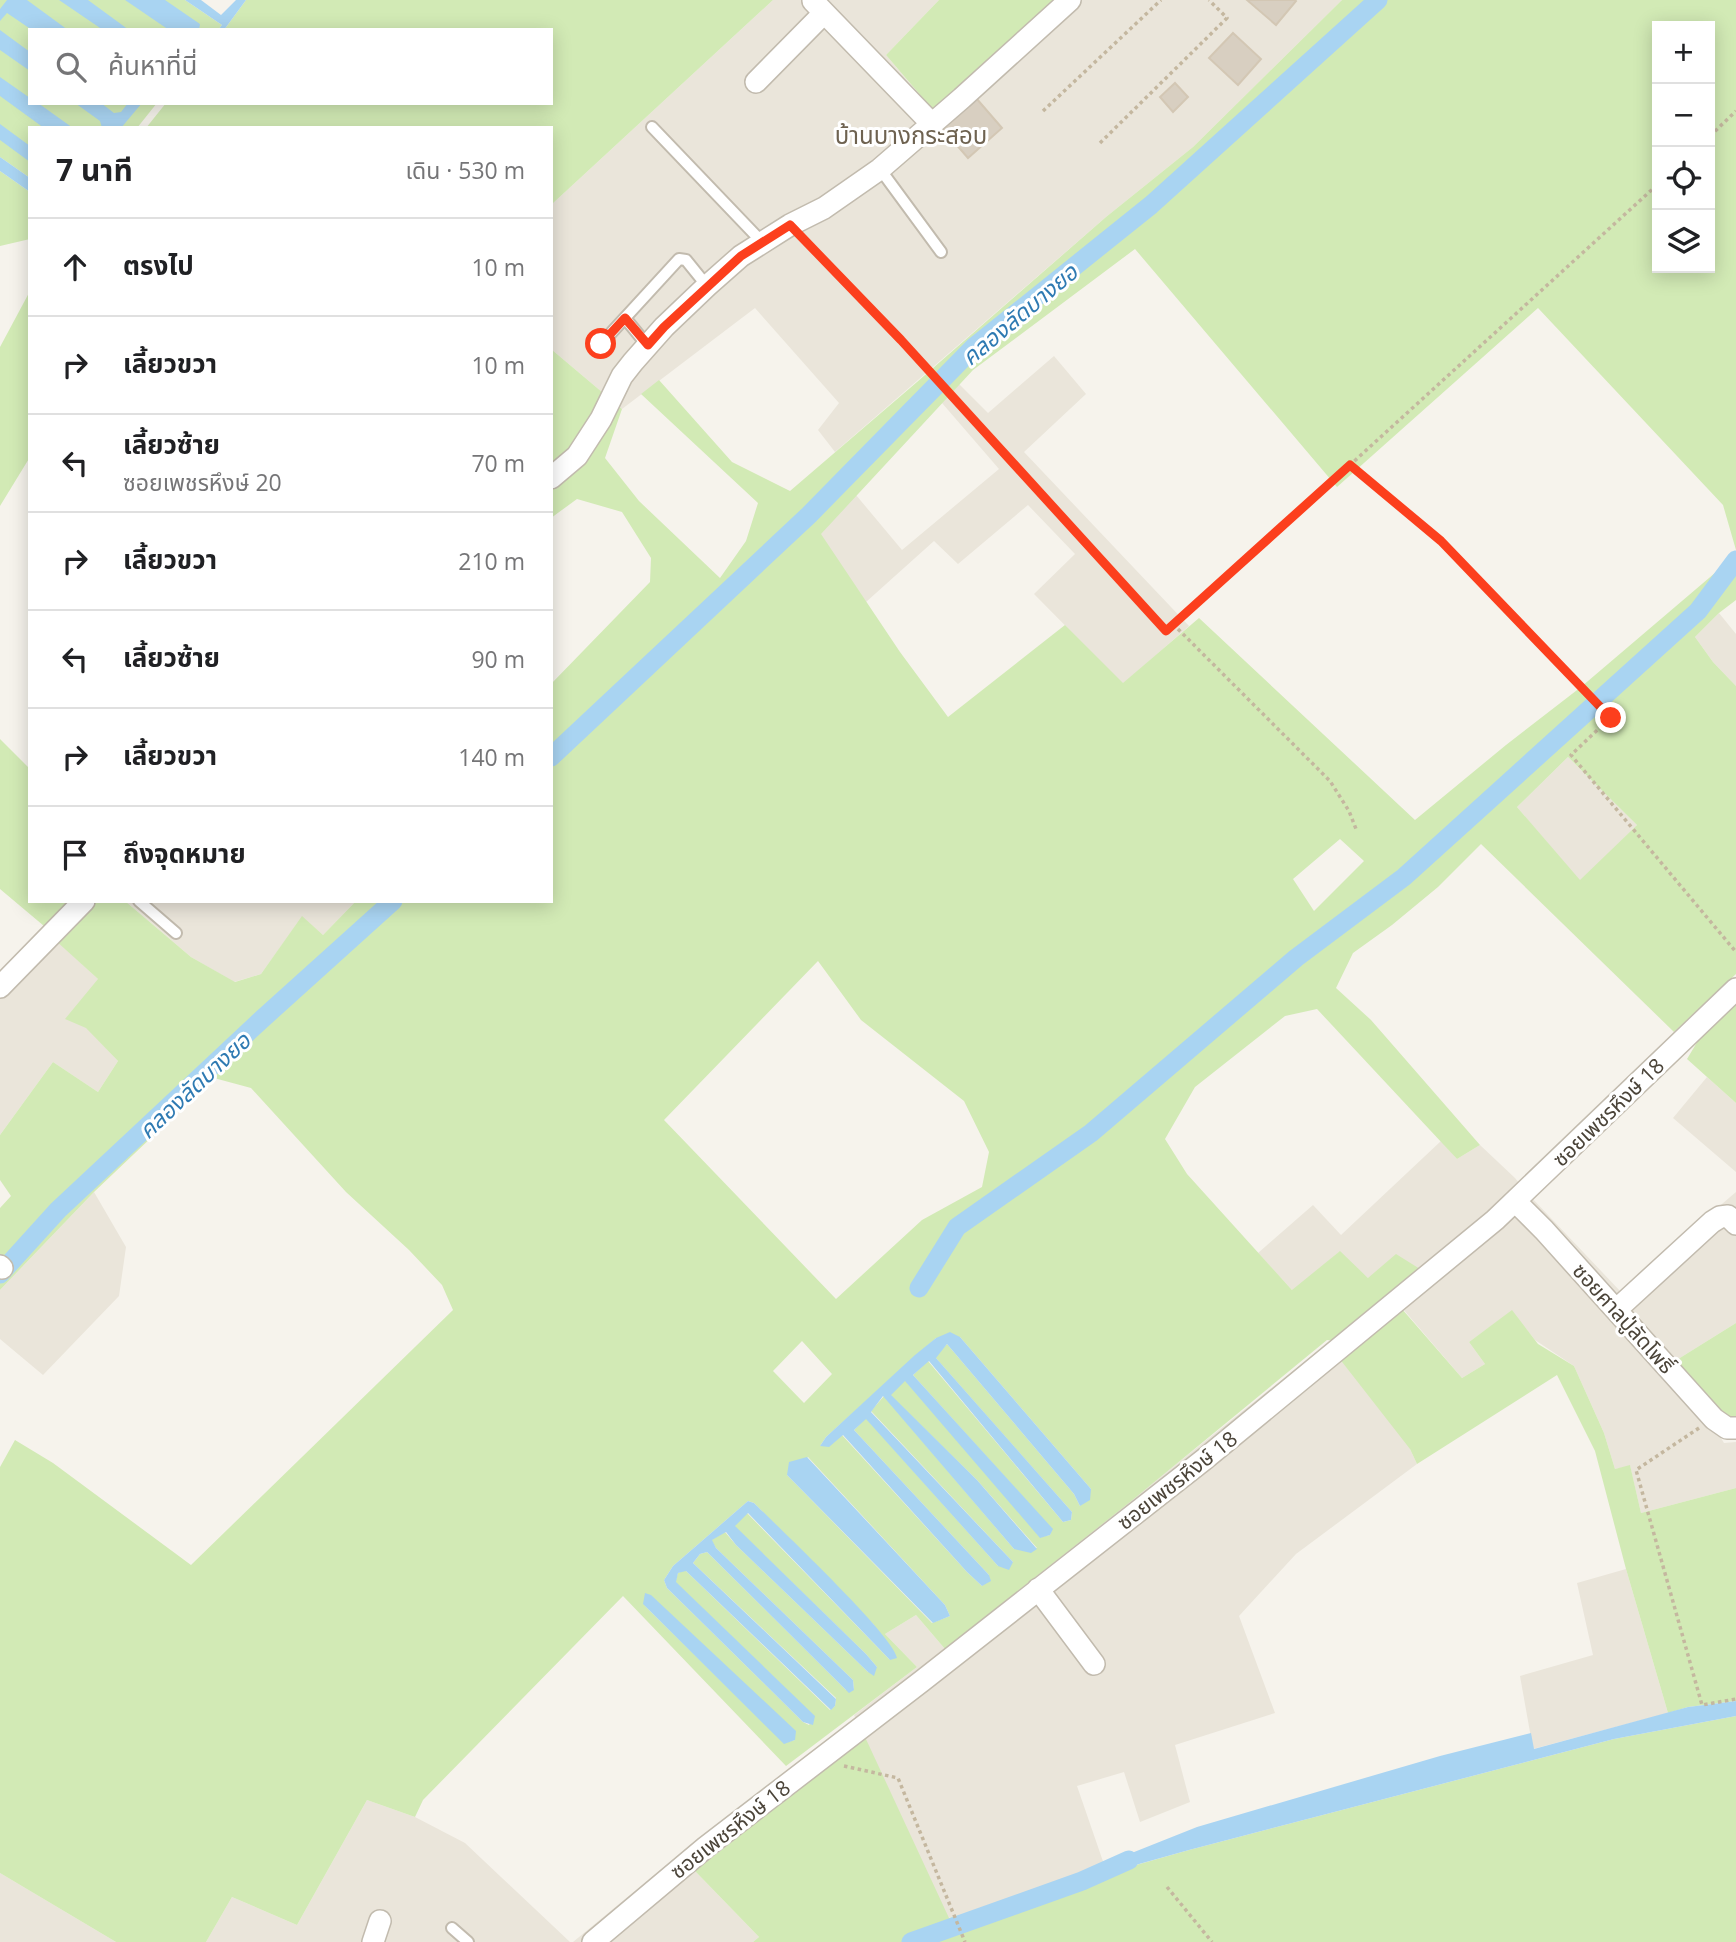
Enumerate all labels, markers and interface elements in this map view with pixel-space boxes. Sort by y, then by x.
map controls [1652,21,1715,273]
button: + [1652,21,1715,84]
search box [28,28,553,105]
text: ค้นหาที่นี่ [108,47,198,83]
icon: search [52,48,90,86]
button: − [1652,84,1715,147]
district label: บ้านบางกระสอบ [835,118,987,151]
button: locate [1652,147,1715,210]
text: 7 นาที [56,149,133,190]
text: เดิน · 530 m [405,154,525,186]
button: layers [1652,210,1715,273]
text: ตรงไป [123,247,194,283]
icon: ahead [56,248,94,286]
text: 10 m [471,251,525,283]
water label: คลองลัดบางยอ [954,255,1084,372]
route start [585,328,616,359]
text: เลี้ยวขวา [123,345,217,381]
icon: right [56,346,94,384]
text: 10 m [471,349,525,381]
text: เลี้ยวซ้าย [123,426,220,462]
icon: left [56,444,94,482]
text: 70 m [471,447,525,479]
text: ซอยเพชรหึงษ์ 20 [123,466,282,498]
text: เลี้ยวขวา [123,541,217,577]
icon: right [56,542,94,580]
text: 210 m [458,545,525,577]
text: เลี้ยวซ้าย [123,639,220,675]
icon: left [56,640,94,678]
text: 90 m [471,643,525,675]
route end [1595,702,1626,733]
text: เลี้ยวขวา [123,737,217,773]
icon: right [56,738,94,776]
text: 140 m [458,741,525,773]
text: ถึงจุดหมาย [123,835,246,871]
icon: arrive [56,836,94,874]
water label: คลองลัดบางยอ [131,1024,258,1145]
street label: ซอยเพชรหึงษ์ 18 [1546,1052,1670,1172]
street label: ซอยศาลปู่ลัดโพธิ์ [1567,1257,1681,1380]
street label: ซอยเพชรหึงษ์ 18 [1111,1424,1243,1536]
street label: ซอยเพชรหึงษ์ 18 [664,1773,796,1885]

